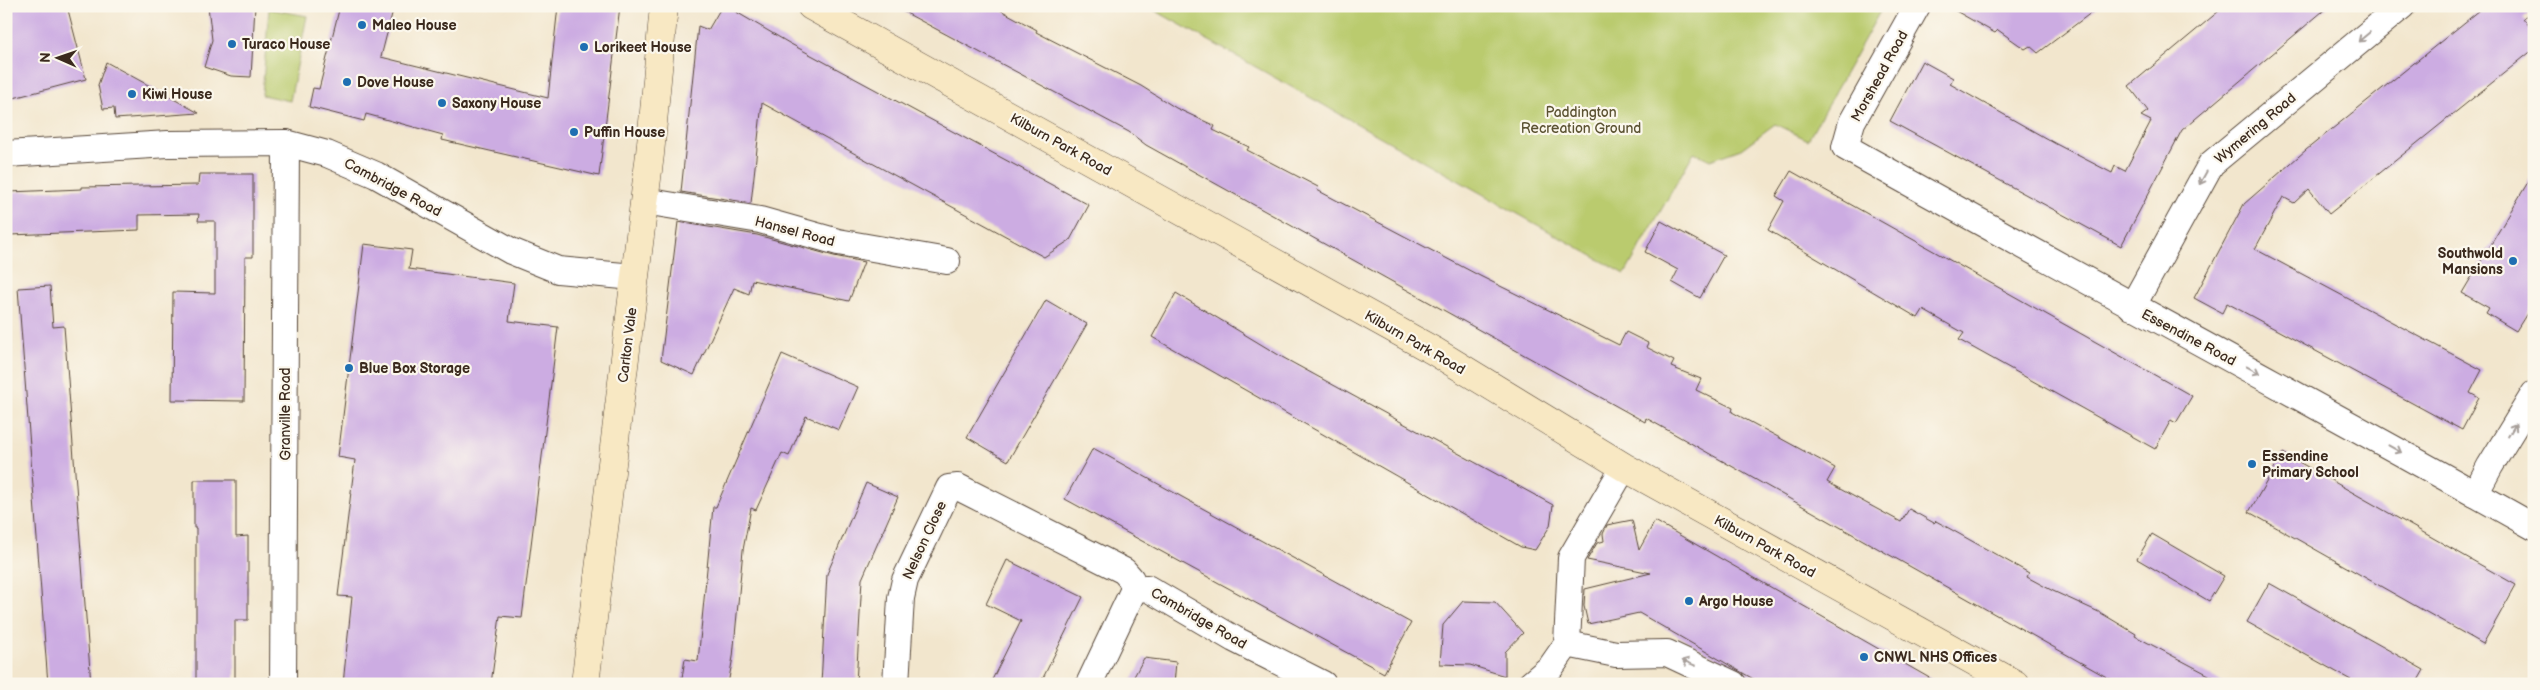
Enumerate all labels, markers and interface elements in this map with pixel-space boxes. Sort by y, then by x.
place label: Maleo House [372,17,457,34]
marker: Maleo House [356,19,368,31]
street label: Morshead Road [1847,28,1912,125]
north arrow [32,32,82,82]
one-way arrow [2358,32,2371,43]
place label: Turaco House [242,36,330,53]
marker: Turaco House [226,38,238,50]
place label: Lorikeet House [594,39,692,56]
marker: Lorikeet House [578,41,590,53]
text: N [37,52,54,63]
place label: Dove House [357,74,434,91]
marker: Dove House [341,76,353,88]
place label: Kiwi House [142,86,212,103]
marker: Kiwi House [126,88,138,100]
street label: Wymering Road [2211,89,2299,167]
place label: Saxony House [452,95,541,112]
marker: Saxony House [436,97,448,109]
park label: Paddington Recreation Ground [1521,104,1641,137]
street label: Kilburn Park Road [1007,110,1114,179]
place label: Puffin House [584,124,665,141]
marker: Puffin House [568,126,580,138]
street label: Cambridge Road [341,155,444,220]
one-way arrow [2198,170,2207,185]
street label: Hansel Road [753,213,837,250]
place label: Southwold Mansions [2438,245,2503,278]
marker: Southwold Mansions [2507,255,2519,267]
street label: Essendine Road [2139,305,2239,369]
street label: Carlton Vale [614,306,641,384]
street label: Kilburn Park Road [1361,307,1468,378]
place label: Blue Box Storage [359,360,470,377]
marker: Blue Box Storage [343,362,355,374]
one-way arrow [2245,366,2259,376]
street label: Granville Road [277,367,294,461]
one-way arrow [2507,423,2517,437]
one-way arrow [2387,445,2402,454]
place label: Essendine Primary School [2262,448,2359,481]
marker: Essendine Primary School [2246,458,2258,470]
street label: Nelson Close [899,498,950,582]
street label: Kilburn Park Road [1711,512,1818,581]
street label: Cambridge Road [1148,584,1250,653]
place label: Argo House [1698,593,1773,610]
marker: Argo House [1683,595,1695,607]
place label: CNWL NHS Offices [1874,649,1997,666]
marker: CNWL NHS Offices [1858,651,1870,663]
one-way arrow [1682,657,1697,667]

